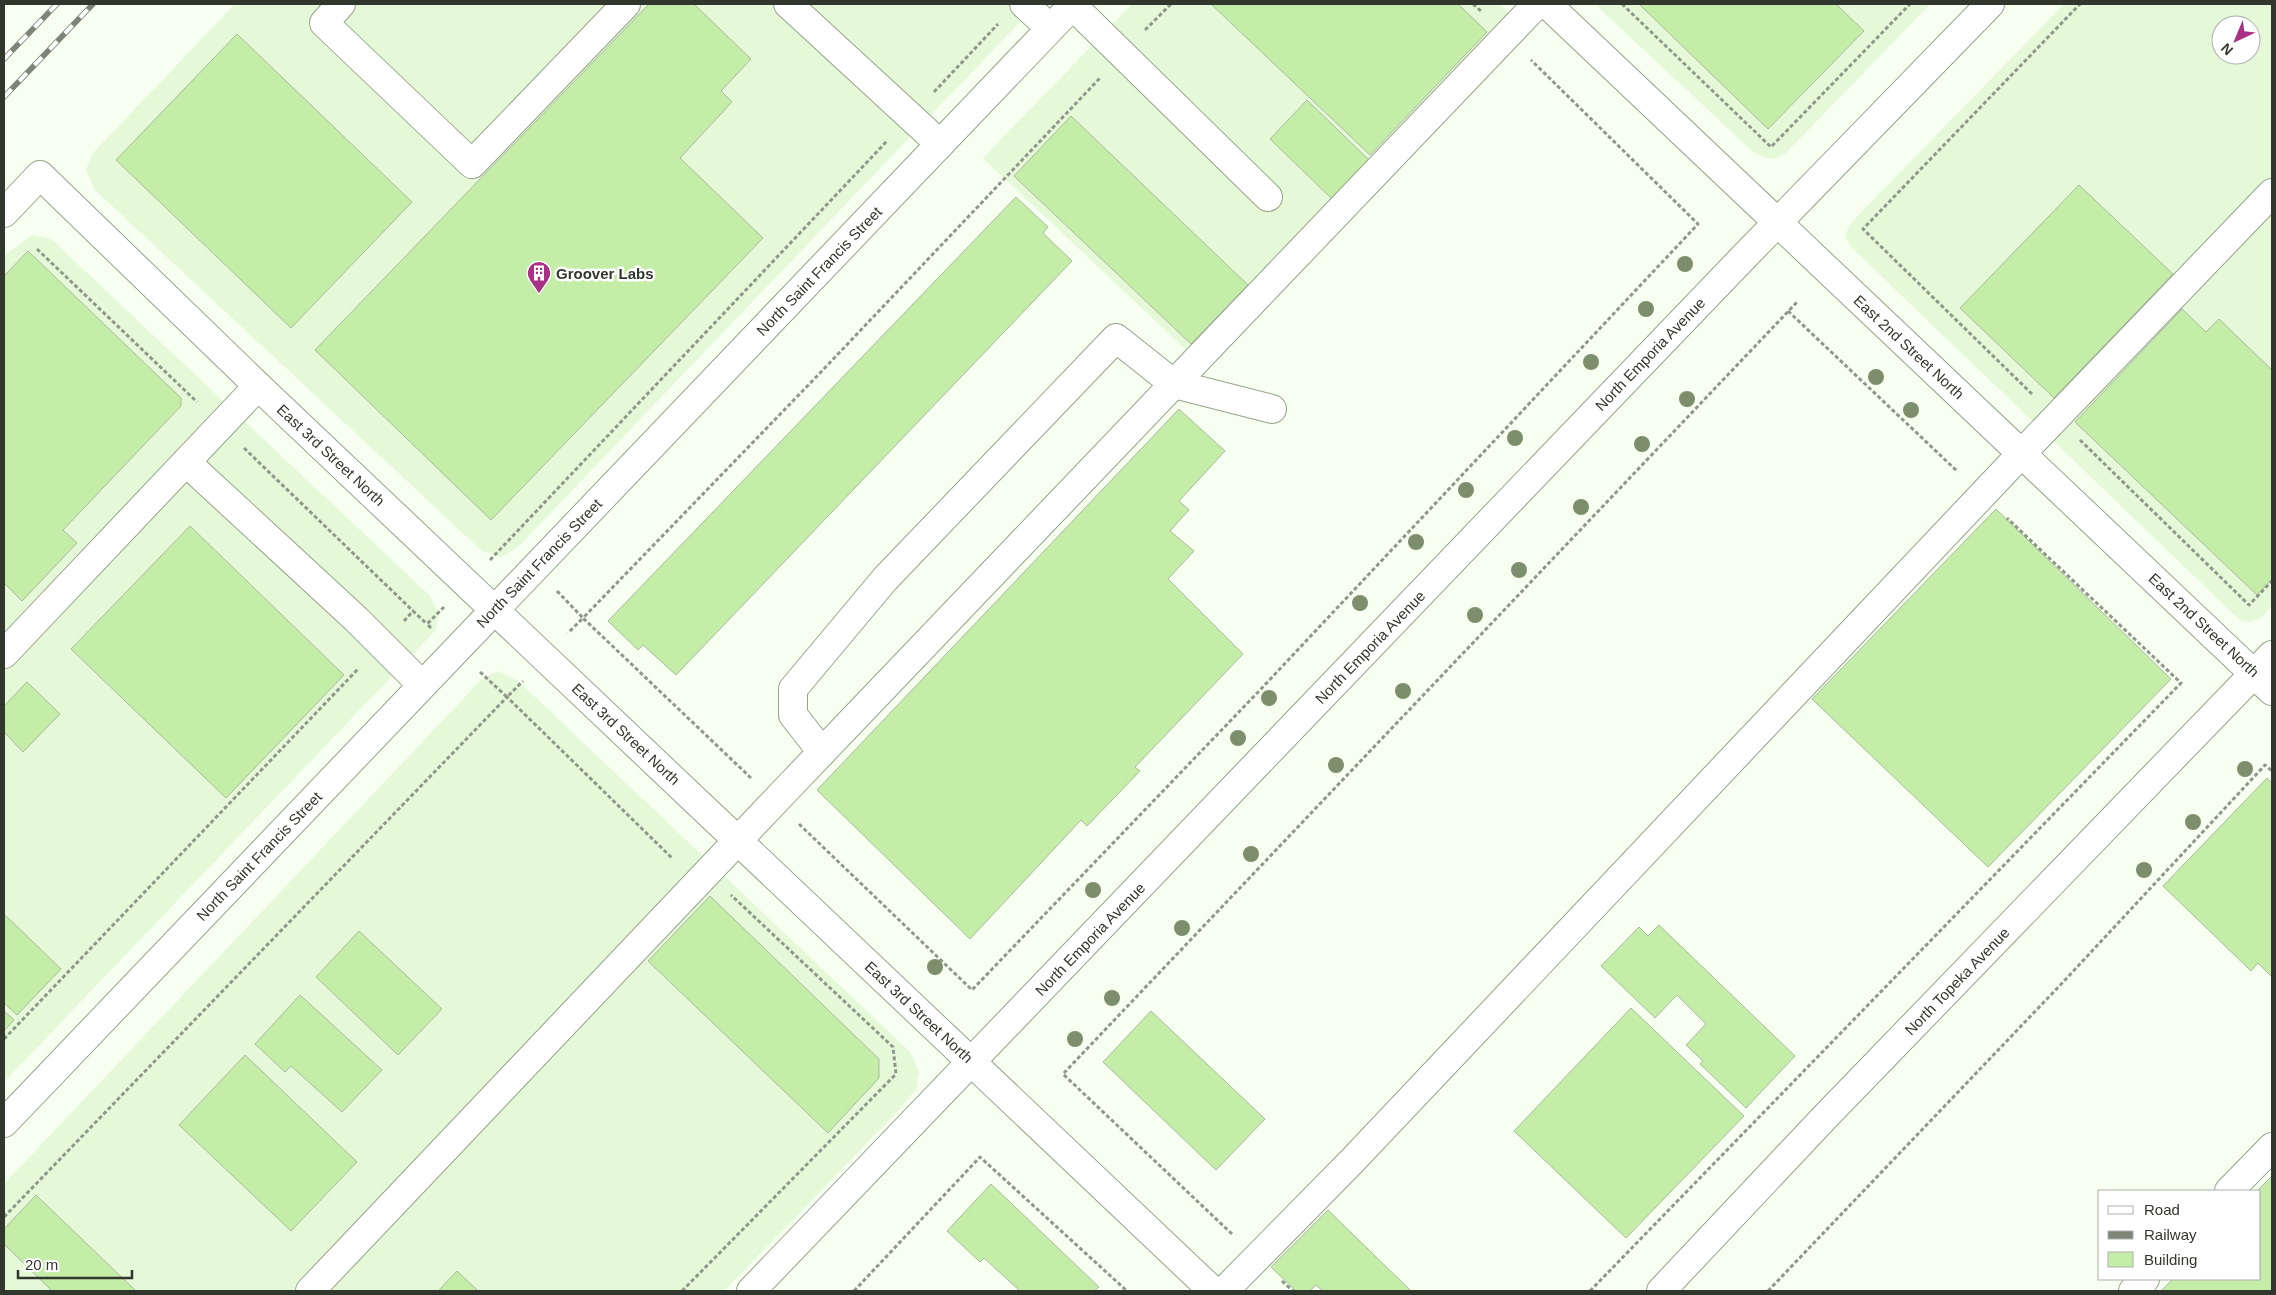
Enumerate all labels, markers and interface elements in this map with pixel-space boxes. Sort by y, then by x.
north arrow [2211,15,2261,65]
text: N [2218,40,2236,59]
street label: North Saint Francis Street [753,202,886,339]
building icon: Groover Labs [526,260,552,294]
place label: Groover Labs [556,265,654,282]
street label: East 2nd Street North [1850,292,1968,402]
street label: North Emporia Avenue [1592,294,1708,414]
street label: East 3rd Street North [274,401,388,509]
street label: North Saint Francis Street [473,494,606,631]
street label: East 2nd Street North [2145,570,2263,680]
street label: North Emporia Avenue [1312,587,1428,707]
street label: East 3rd Street North [569,680,683,788]
street label: North Saint Francis Street [193,787,326,924]
street label: North Emporia Avenue [1032,879,1148,999]
street label: North Topeka Avenue [1901,924,2013,1038]
street label: East 3rd Street North [862,958,976,1066]
legend [2098,1190,2261,1280]
text: Road [2144,1201,2180,1218]
text: Railway [2144,1226,2197,1243]
scale bar [18,1248,131,1280]
text: Building [2144,1251,2197,1268]
text: 20 m [25,1256,58,1273]

